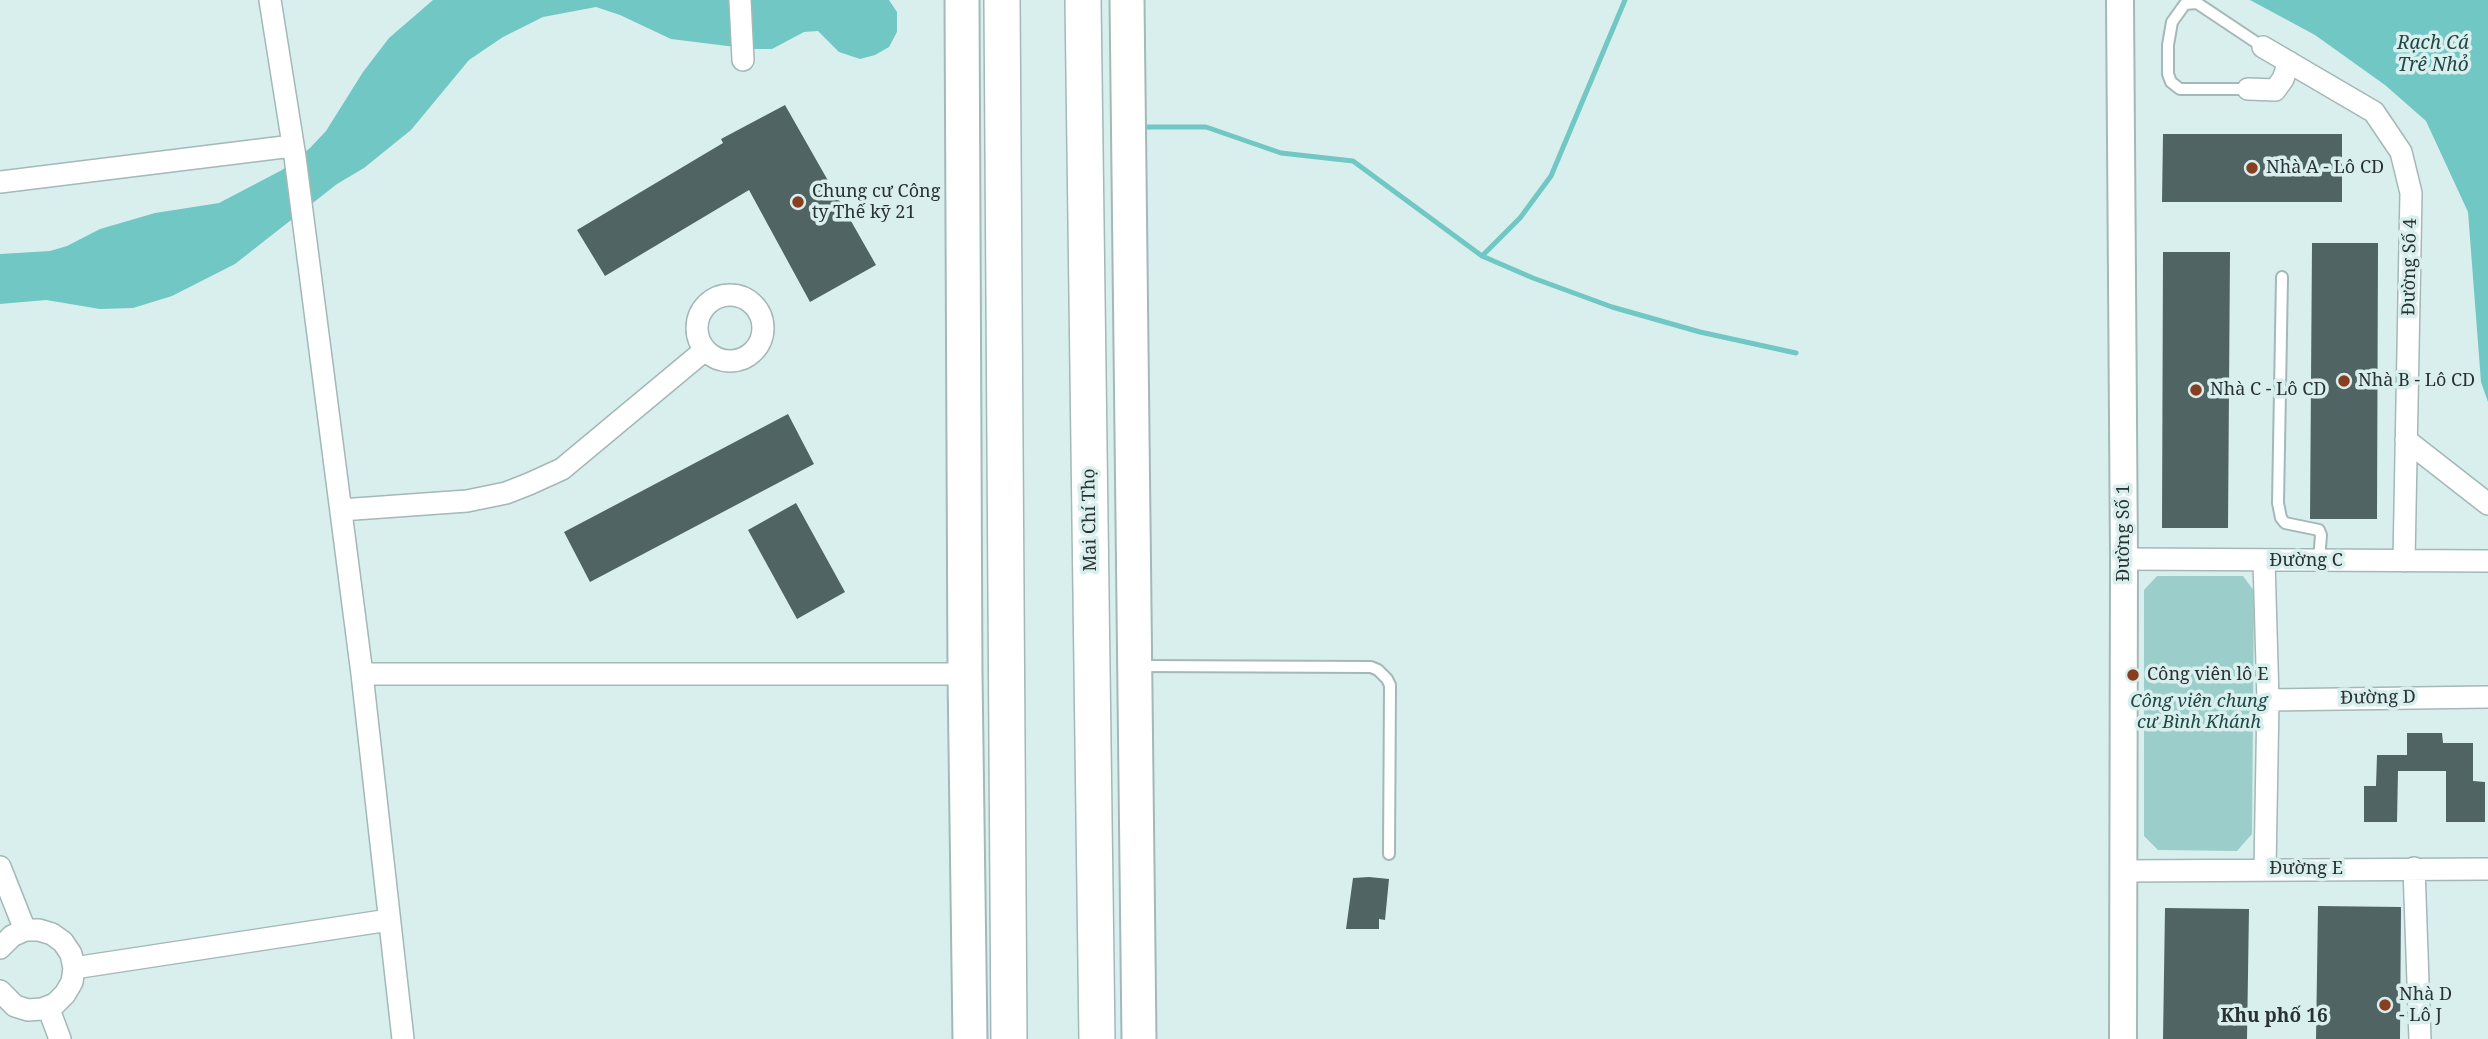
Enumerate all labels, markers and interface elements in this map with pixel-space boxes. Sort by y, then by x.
water label: Rạch Cá Trê Nhỏ [2397,33,2469,77]
place label: Nhà A - Lô CD [2266,157,2384,179]
marker: Nhà A - Lô CD [2244,160,2260,176]
place label: Chung cư Công ty Thế kỹ 21 [812,181,940,224]
marker: Chung cư Công ty Thế kỹ 21 [790,194,806,210]
street label: Đường Số 4 [2398,218,2422,316]
place label: Nhà B - Lô CD [2358,370,2475,392]
marker: Nhà B - Lô CD [2336,373,2352,389]
place label: Nhà C - Lô CD [2210,379,2326,401]
marker: Nhà C - Lô CD [2188,382,2204,398]
street label: Mai Chí Thọ [1078,468,1102,572]
street label: Đường Số 1 [2113,484,2135,582]
street label: Đường C [2269,550,2343,572]
place label: Công viên lô E [2147,664,2268,686]
marker: Công viên lô E [2125,667,2141,683]
street label: Đường D [2340,687,2416,709]
park label: Công viên chung cư Bình Khánh [2130,691,2268,734]
street label: Đường E [2269,858,2343,880]
place label: Nhà D - Lô J [2399,984,2452,1026]
marker: Nhà D - Lô J [2377,997,2393,1013]
district label: Khu phố 16 [2220,1006,2328,1028]

